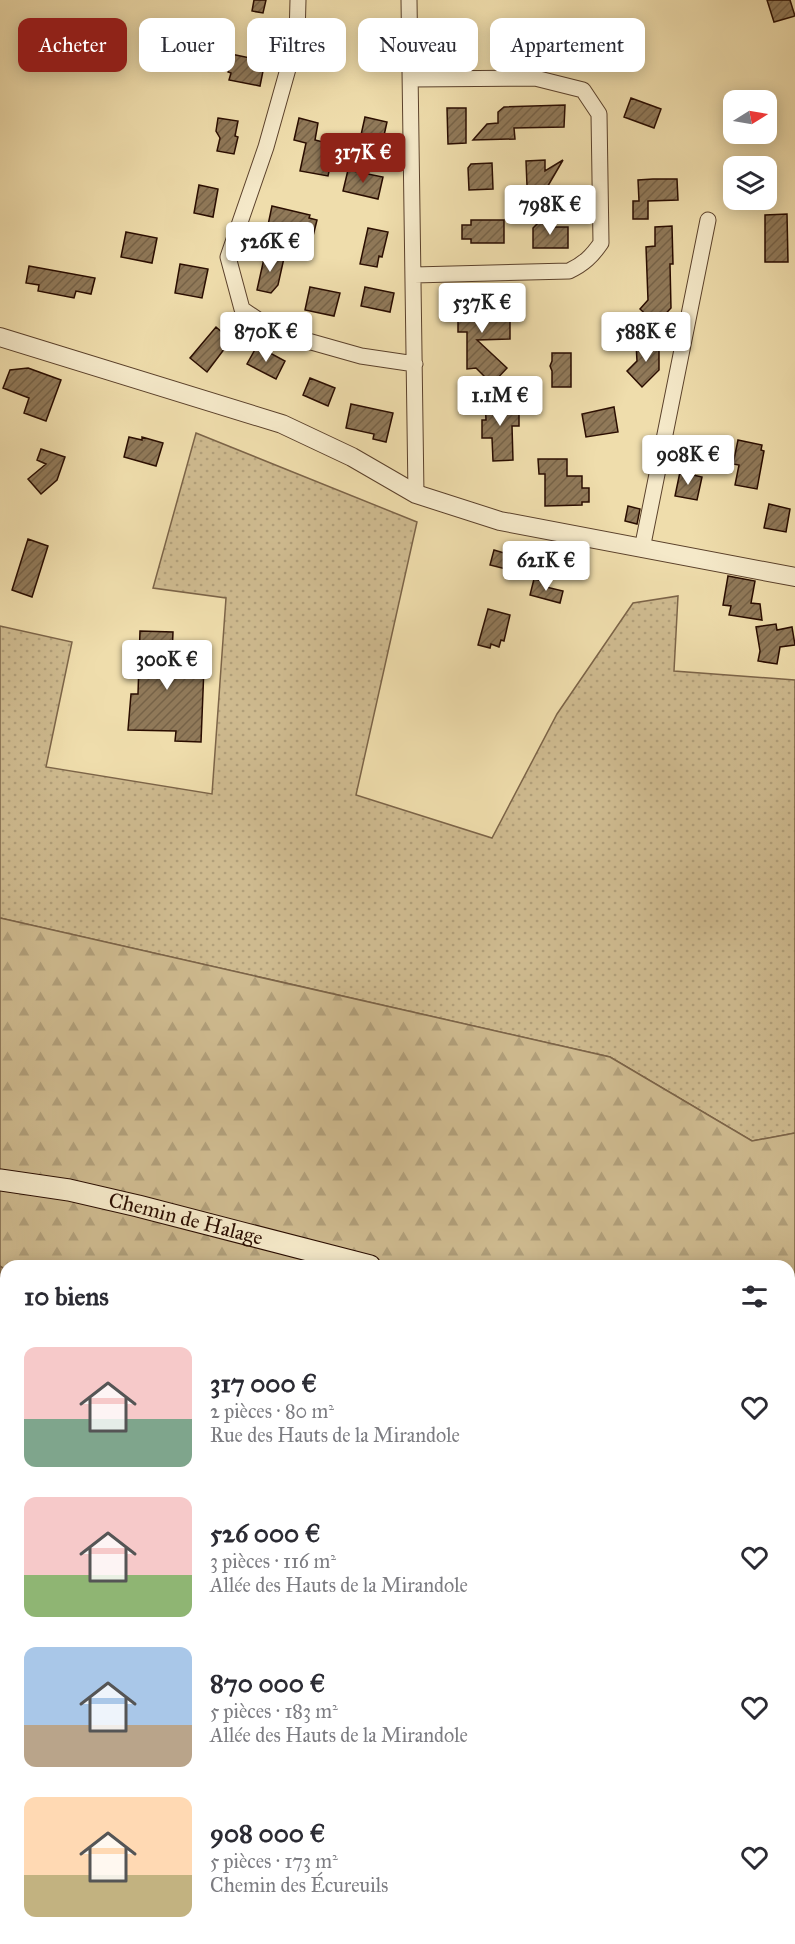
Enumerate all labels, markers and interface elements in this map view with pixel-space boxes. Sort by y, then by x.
chip: Acheter [18,18,127,72]
chip: Louer [139,18,235,72]
chip: Filtres [247,18,346,72]
chip: Nouveau [358,18,478,72]
chip: Appartement [490,18,645,72]
north arrow [723,90,777,144]
map controls [723,90,777,210]
pin: 317K € [314,133,412,184]
text: 317K € [334,140,392,164]
button: layers [723,156,777,210]
pin: 798K € [501,185,599,236]
text: 798K € [519,192,581,216]
pin: 526K € [221,222,319,273]
text: 526K € [240,229,300,253]
pin: 537K € [433,283,531,334]
text: 537K € [453,290,511,314]
pin: 870K € [217,312,315,363]
pin: 588K € [597,312,695,363]
text: 870K € [234,319,298,343]
text: 588K € [615,319,677,343]
pin: 1.1M € [451,376,549,427]
text: 1.1M € [471,383,529,407]
pin: 908K € [639,435,737,486]
text: 908K € [656,442,720,466]
pin: 621K € [497,541,595,592]
text: 621K € [517,548,575,572]
pin: 300K € [118,640,216,691]
text: 300K € [136,647,198,671]
street label: Chemin de Halage [106,1187,266,1251]
text: 10 biens [24,1280,109,1312]
icon: filters [738,1280,771,1313]
text: 317 000 € [210,1367,317,1399]
icon: home [72,1371,144,1443]
icon: heart [738,1391,771,1424]
text: 2 pièces · 80 m² [210,1399,334,1423]
text: Rue des Hauts de la Mirandole [210,1423,460,1447]
text: 526 000 € [210,1517,321,1549]
icon: home [72,1521,144,1593]
icon: heart [738,1541,771,1574]
text: 3 pièces · 116 m² [210,1549,336,1573]
text: Allée des Hauts de la Mirandole [210,1573,468,1597]
text: 870 000 € [210,1667,325,1699]
icon: home [72,1671,144,1743]
icon: heart [738,1691,771,1724]
text: 5 pièces · 183 m² [210,1699,338,1723]
text: Allée des Hauts de la Mirandole [210,1723,468,1747]
text: 908 000 € [210,1817,325,1849]
icon: home [72,1821,144,1893]
icon: heart [738,1841,771,1874]
text: 5 pièces · 173 m² [210,1849,338,1873]
text: Chemin des Écureuils [210,1873,388,1897]

